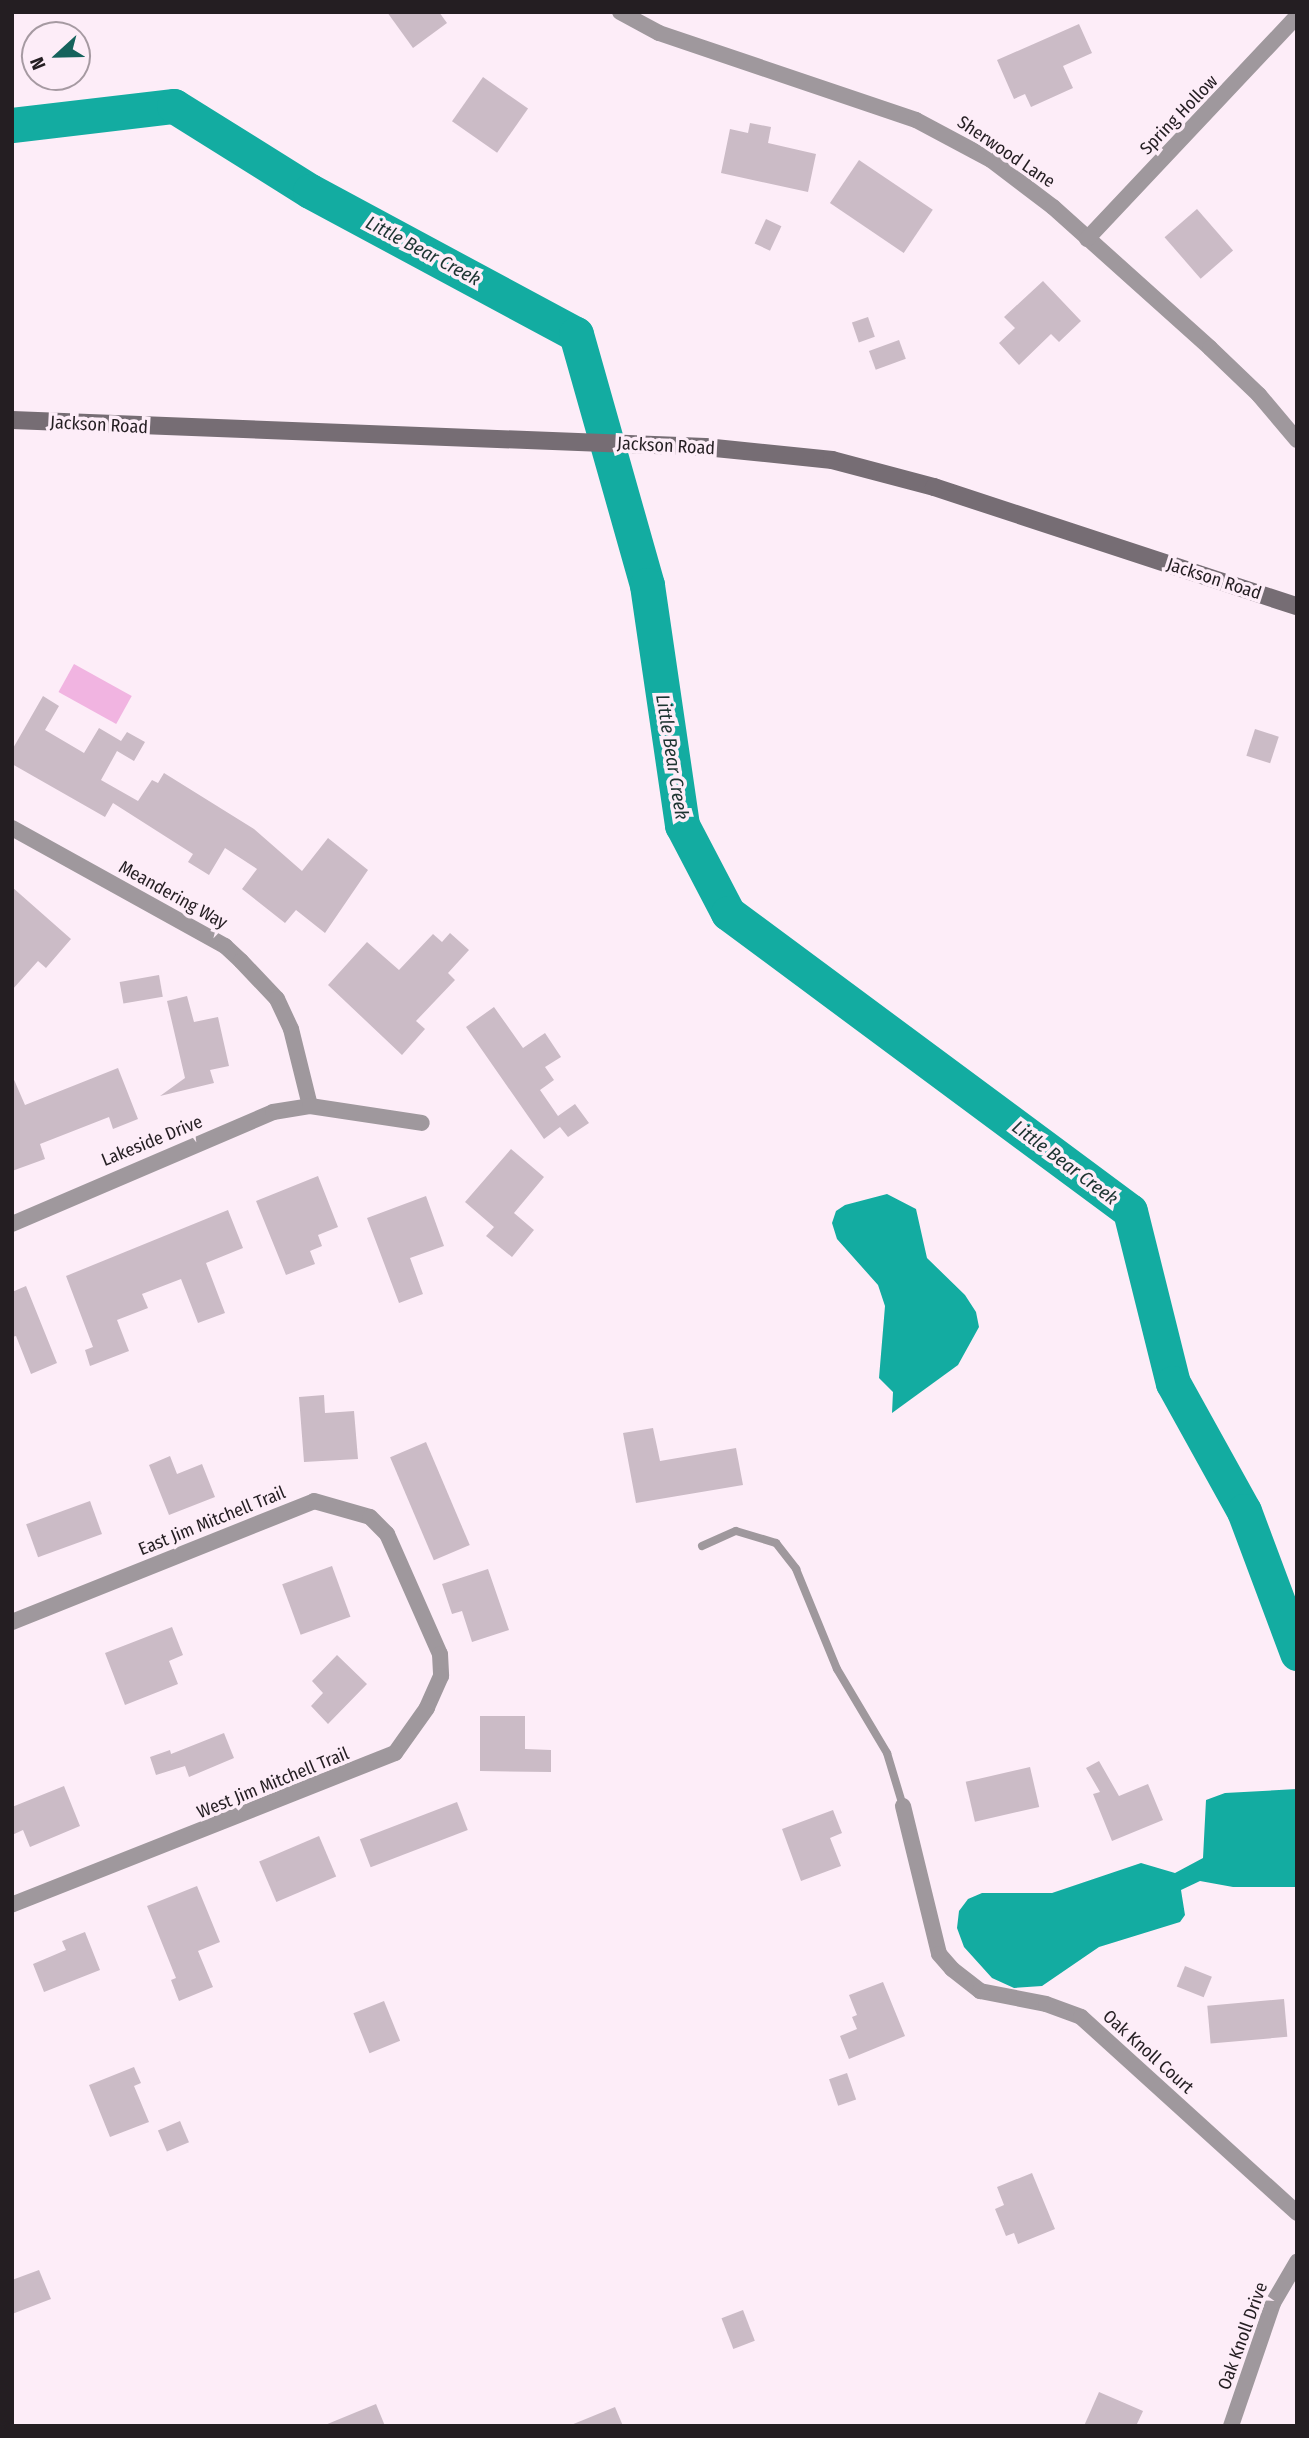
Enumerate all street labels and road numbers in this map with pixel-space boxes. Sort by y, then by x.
street label: Spring Hollow [1136,71,1222,159]
street label: Sherwood Lane [953,111,1059,193]
street label: Jackson Road [50,412,148,438]
street label: Jackson Road [617,433,715,459]
street label: Jackson Road [1164,554,1264,604]
street label: Meandering Way [115,856,231,934]
street label: Lakeside Drive [98,1111,206,1171]
street label: East Jim Mitchell Trail [135,1482,289,1560]
street label: West Jim Mitchell Trail [194,1743,352,1823]
street label: Oak Knoll Court [1098,2006,1198,2098]
street label: Oak Knoll Drive [1214,2279,1272,2393]

